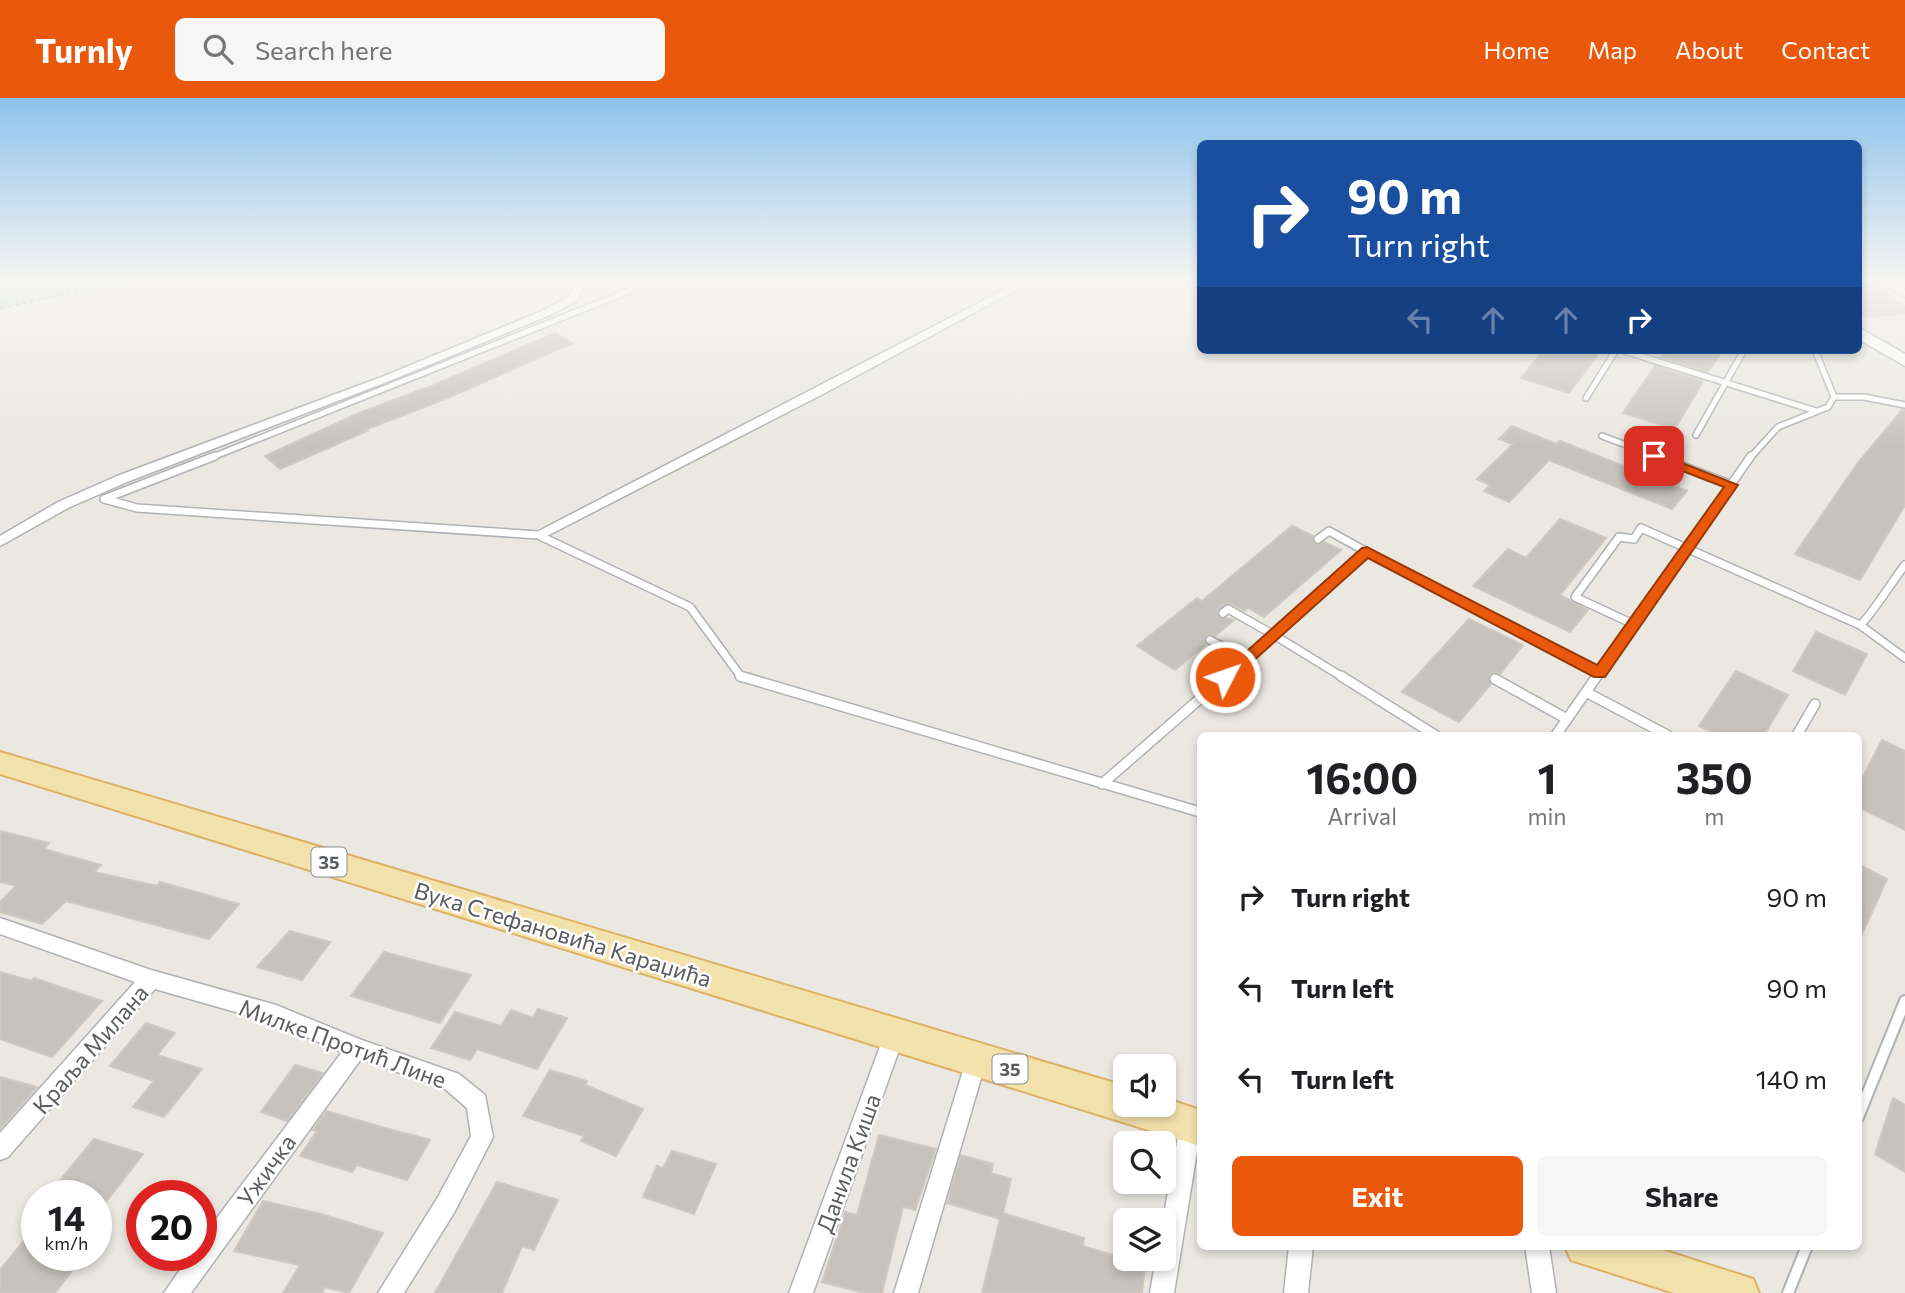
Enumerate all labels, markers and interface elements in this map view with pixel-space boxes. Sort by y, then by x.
search box [175,18,665,81]
text: Turnly [35,29,133,70]
icon: search [199,30,237,68]
text: Search here [255,34,392,65]
text: Home [1484,35,1550,64]
text: Map [1588,35,1637,64]
text: About [1675,35,1743,64]
text: Contact [1781,35,1870,64]
text: 90 m [1347,164,1462,224]
icon: right [1232,168,1323,259]
text: Turn right [1347,224,1490,264]
icon: left [1401,301,1439,339]
icon: ahead [1474,301,1512,339]
icon: ahead [1547,301,1585,339]
icon: right [1620,301,1658,339]
pin [1624,426,1684,486]
icon: arrive [1635,437,1673,475]
position arrow [1188,640,1262,714]
text: 16:00 [1306,751,1418,803]
text: 1 [1537,751,1556,803]
text: 350 [1676,751,1753,803]
text: Arrival [1327,802,1397,830]
text: min [1527,802,1567,830]
text: m [1704,802,1724,830]
road number: 35 [312,848,346,876]
street label: Вука Стефановића Караџића [411,875,715,993]
icon: right [1232,878,1270,916]
text: Turn right [1291,881,1410,912]
text: 90 m [1767,881,1827,912]
icon: left [1232,969,1270,1007]
text: Turn left [1291,972,1394,1003]
text: 90 m [1767,972,1827,1003]
street label: Краља Милана [26,979,154,1119]
street label: Милке Протић Лине [236,993,450,1093]
road number: 35 [992,1054,1028,1084]
map controls [1113,1054,1176,1271]
button: sound [1113,1054,1176,1117]
icon: left [1232,1060,1270,1098]
text: Turn left [1291,1063,1394,1094]
text: 140 m [1756,1063,1827,1094]
street label: Данила Киша [810,1090,886,1236]
street label: Ужичка [231,1129,301,1211]
button: search [1113,1131,1176,1194]
button: Exit [1232,1156,1523,1236]
button: Share [1537,1156,1827,1236]
speed limit sign: 20 [126,1180,217,1271]
text: 14 [48,1195,85,1238]
button: layers [1113,1208,1176,1271]
text: km/h [45,1232,88,1254]

